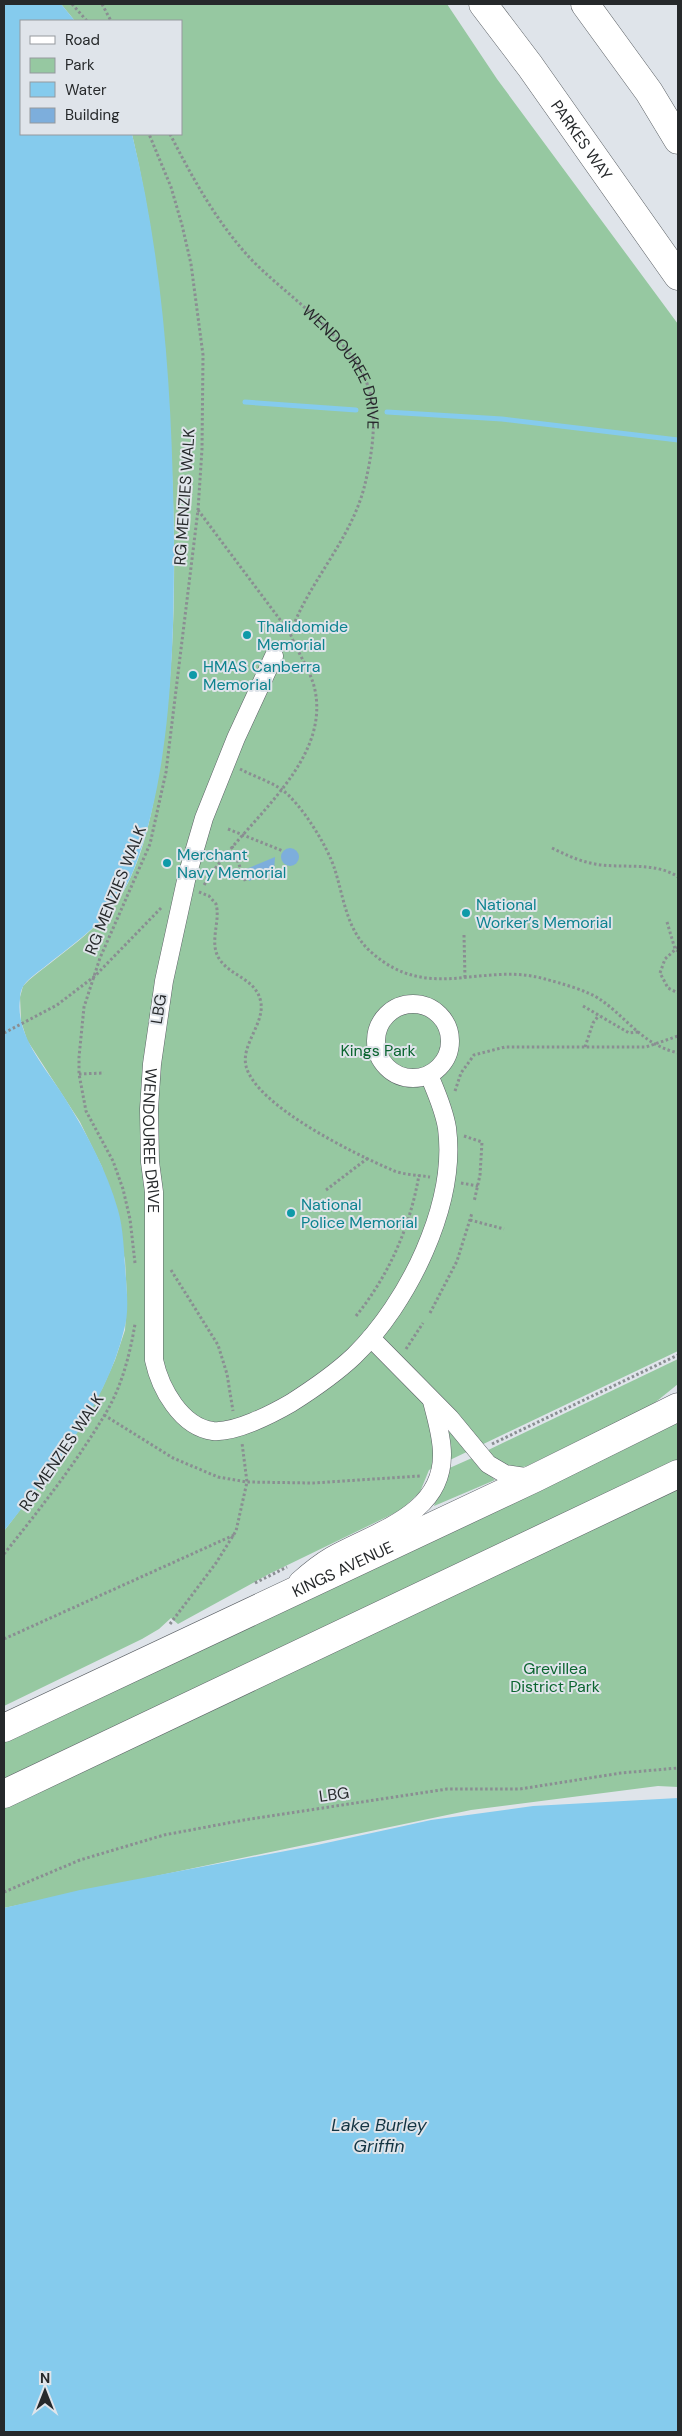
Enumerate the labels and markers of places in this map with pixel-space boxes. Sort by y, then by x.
place label: Thalidomide Memorial [257,616,348,655]
marker: Thalidomide Memorial [241,629,253,641]
place label: HMAS Canberra Memorial [203,656,321,695]
marker: HMAS Canberra Memorial [187,669,199,681]
place label: Merchant Navy Memorial [177,844,286,883]
marker: Merchant Navy Memorial [161,857,173,869]
place label: National Worker’s Memorial [476,894,612,933]
marker: National Worker’s Memorial [460,907,472,919]
place label: National Police Memorial [301,1194,418,1233]
marker: National Police Memorial [285,1207,297,1219]

